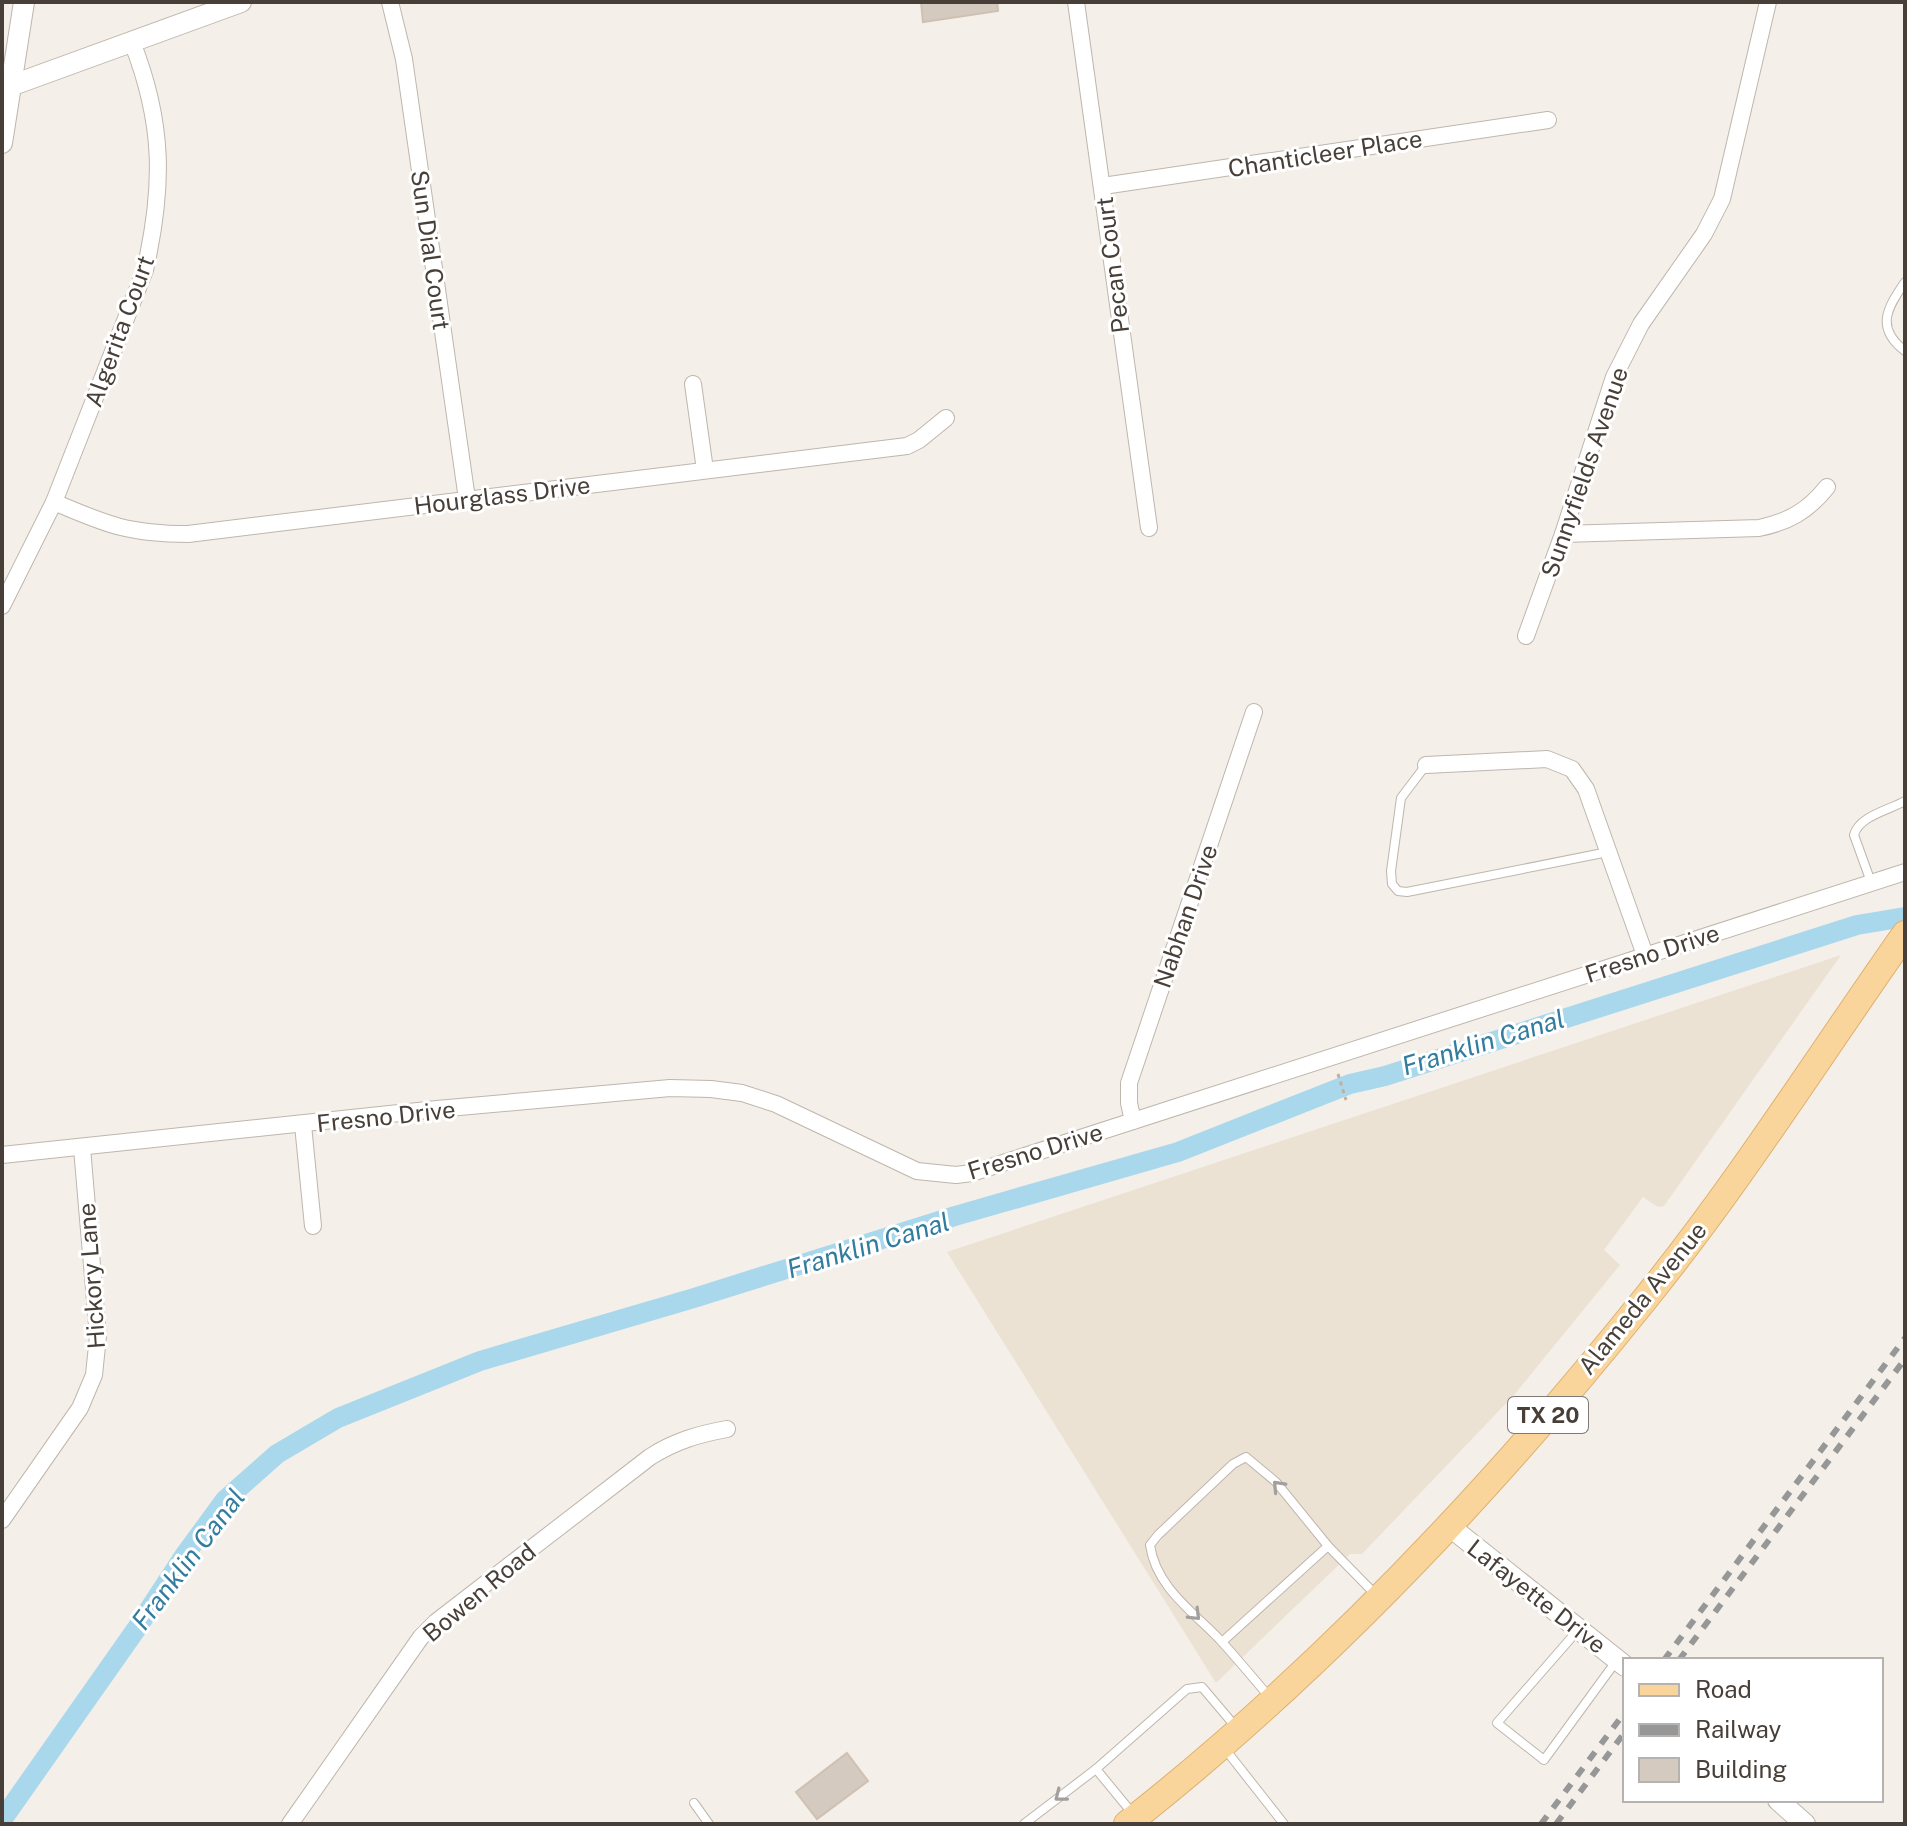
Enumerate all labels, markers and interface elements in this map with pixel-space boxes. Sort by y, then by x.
street label: Chanticleer Place [1226,124,1424,182]
street label: Sun Dial Court [406,168,456,332]
street label: Pecan Court [1090,195,1134,335]
street label: Algerita Court [79,252,159,410]
street label: Sunnyfields Avenue [1535,363,1633,581]
street label: Hourglass Drive [412,470,592,520]
street label: Nabhan Drive [1147,841,1223,991]
street label: Fresno Drive [1581,918,1723,988]
water label: Franklin Canal [1398,1003,1568,1081]
street label: Fresno Drive [315,1095,457,1137]
street label: Fresno Drive [964,1117,1106,1185]
street label: Hickory Lane [72,1202,110,1350]
water label: Franklin Canal [783,1206,953,1284]
street label: Alameda Avenue [1572,1216,1712,1380]
road number: TX 20 [1508,1397,1588,1433]
one-way arrow [1273,1481,1287,1495]
water label: Franklin Canal [125,1482,251,1636]
street label: Lafayette Drive [1462,1533,1612,1659]
street label: Bowen Road [417,1537,541,1647]
one-way arrow [1186,1606,1200,1620]
legend [1623,1658,1883,1802]
text: Road [1695,1675,1752,1703]
text: Railway [1695,1715,1781,1743]
text: Building [1695,1755,1787,1783]
one-way arrow [1054,1787,1069,1801]

